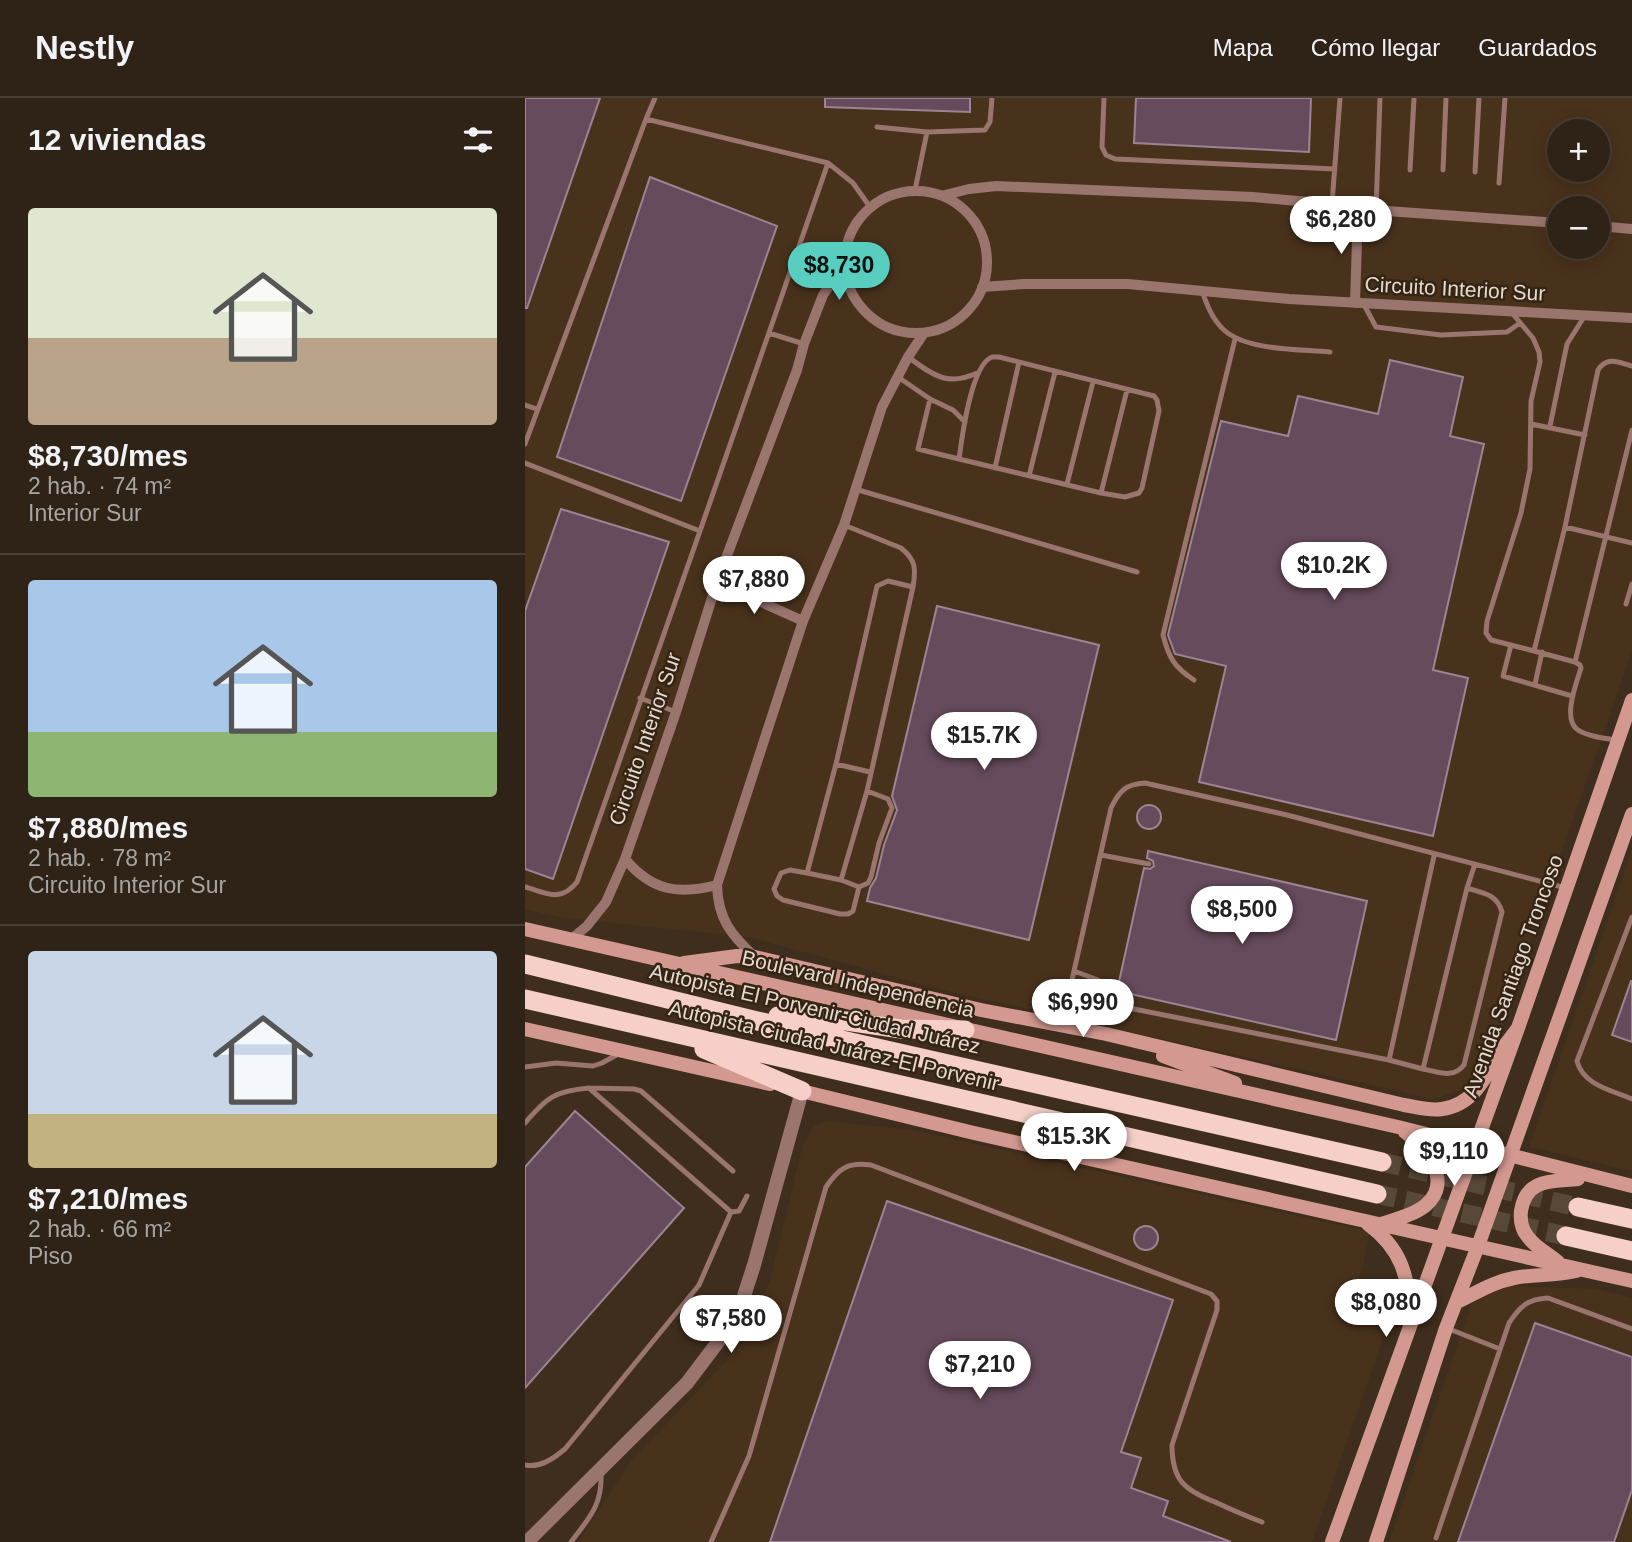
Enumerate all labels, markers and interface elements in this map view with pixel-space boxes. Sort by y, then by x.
text: Nestly [35,29,134,66]
text: Mapa [1213,34,1273,61]
text: Cómo llegar [1311,34,1440,61]
text: Guardados [1478,34,1597,61]
map controls [1547,119,1610,259]
button: + [1547,119,1610,182]
icon: filters [459,121,497,159]
text: 12 viviendas [28,123,206,156]
button: − [1547,196,1610,259]
pin: $6,280 [1284,197,1398,256]
text: $6,280 [1306,206,1376,232]
pin: $8,730 [782,242,896,302]
text: $8,730 [804,252,874,278]
icon: home [200,254,326,380]
street label: Circuito Interior Sur [1364,272,1546,305]
text: $8,730/mes [28,439,188,472]
text: 2 hab. · 74 m² [28,473,171,499]
text: Interior Sur [28,500,142,526]
pin: $10.2K [1277,542,1391,602]
text: $10.2K [1297,552,1371,578]
pin: $7,880 [697,556,811,616]
text: $7,880 [719,566,789,592]
icon: home [200,626,326,752]
street label: Circuito Interior Sur [604,650,685,828]
pin: $15.7K [927,712,1041,772]
text: $15.7K [947,722,1021,748]
text: $7,880/mes [28,811,188,844]
text: 2 hab. · 78 m² [28,845,171,871]
street label: Avenida Santiago Troncoso [1458,851,1567,1100]
text: Circuito Interior Sur [28,872,226,898]
pin: $8,500 [1185,886,1299,946]
text: $8,500 [1207,896,1277,922]
street label: Boulevard Independencia [739,946,977,1022]
street label: Autopista El Porvenir-Ciudad Juárez [648,959,983,1058]
pin: $6,990 [1026,979,1140,1039]
text: $6,990 [1048,989,1118,1015]
street label: Autopista Ciudad Juárez-El Porvenir [667,996,1002,1095]
icon: home [200,997,326,1123]
pin: $15.3K [1017,1114,1131,1173]
text: $15.3K [1037,1123,1111,1149]
pin: $9,110 [1397,1128,1511,1188]
text: $9,110 [1419,1138,1489,1164]
text: $7,210/mes [28,1182,188,1215]
text: 2 hab. · 66 m² [28,1216,171,1242]
text: Piso [28,1243,73,1269]
pin: $8,080 [1329,1280,1443,1339]
text: $8,080 [1351,1289,1421,1315]
pin: $7,580 [674,1296,788,1355]
text: $7,580 [696,1305,766,1331]
pin: $7,210 [923,1342,1037,1401]
text: $7,210 [945,1351,1015,1377]

